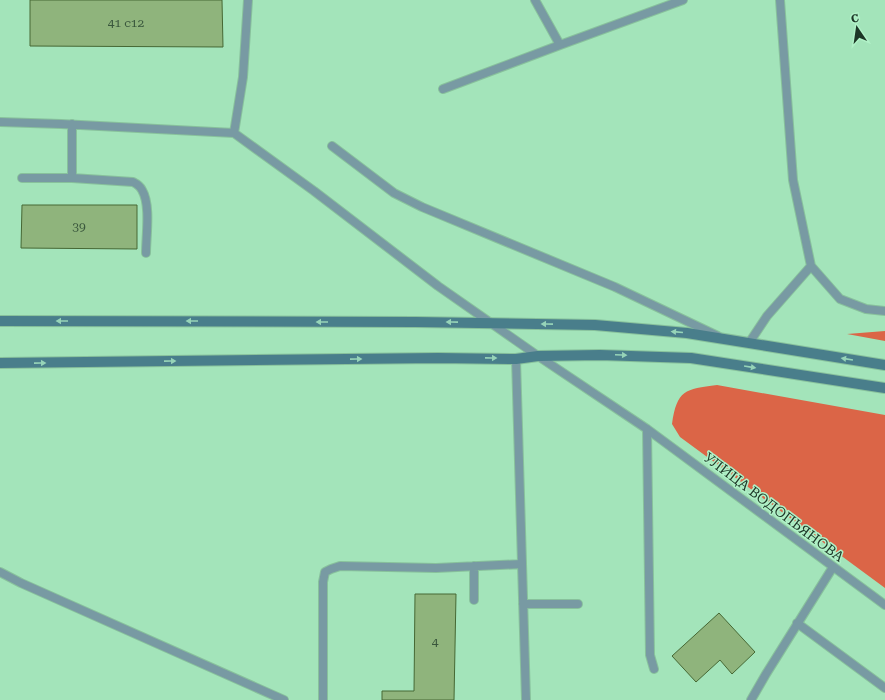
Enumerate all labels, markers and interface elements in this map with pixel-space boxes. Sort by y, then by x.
north arrow [837,8,877,48]
text: С [850,11,860,26]
house number: 41 с12 [108,16,145,30]
house number: 39 [72,220,86,234]
one-way arrow [55,318,68,324]
one-way arrow [185,318,198,324]
one-way arrow [315,319,328,325]
one-way arrow [446,319,458,326]
one-way arrow [540,321,553,327]
one-way arrow [671,328,683,335]
one-way arrow [615,352,627,359]
one-way arrow [485,355,497,362]
one-way arrow [841,355,853,361]
one-way arrow [350,356,363,362]
one-way arrow [164,358,176,365]
one-way arrow [34,360,47,366]
one-way arrow [744,364,756,370]
street label: УЛИЦА ВОДОПЬЯНОВА [701,449,847,565]
house number: 4 [432,635,439,649]

